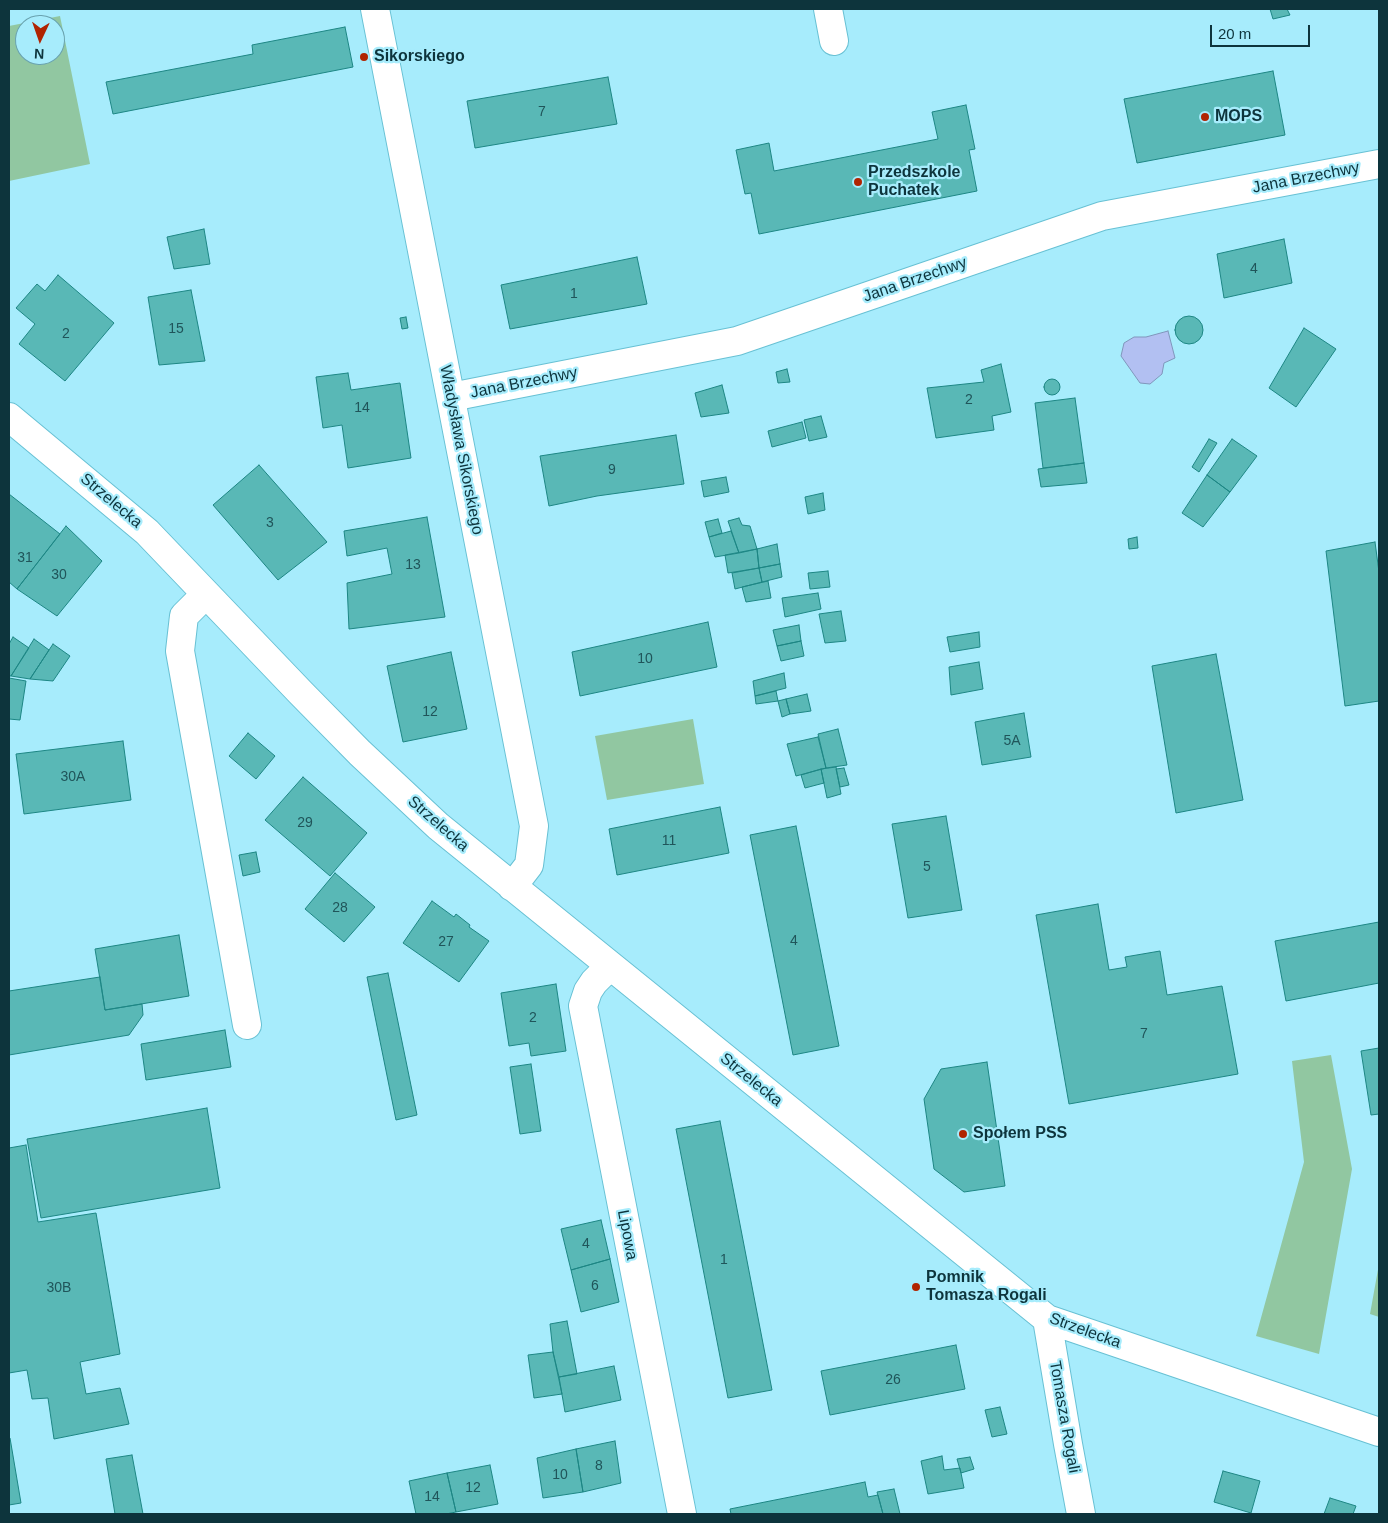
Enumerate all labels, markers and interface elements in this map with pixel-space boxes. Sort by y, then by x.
north arrow [15,15,65,65]
scale bar [1213,15,1313,47]
text: 20 m [1218,25,1251,42]
text: N [34,46,45,62]
place label: Sikorskiego [374,47,465,67]
marker: Sikorskiego [358,51,370,63]
house number: 7 [538,104,546,120]
place label: MOPS [1215,107,1262,127]
marker: MOPS [1199,111,1211,123]
street label: Jana Brzechwy [1251,158,1361,198]
place label: Przedszkole Puchatek [868,163,960,201]
marker: Przedszkole Puchatek [852,176,864,188]
street label: Jana Brzechwy [861,253,969,307]
house number: 4 [1250,261,1258,277]
house number: 1 [570,286,578,302]
house number: 15 [168,321,184,337]
house number: 2 [62,326,70,342]
street label: Władysława Sikorskiego [435,363,487,537]
street label: Jana Brzechwy [469,363,579,403]
house number: 2 [965,392,973,408]
house number: 14 [354,400,370,416]
house number: 9 [608,462,616,478]
street label: Strzelecka [76,470,146,532]
house number: 3 [266,515,274,531]
house number: 31 [17,550,33,566]
house number: 13 [405,557,421,573]
house number: 30 [51,567,67,583]
house number: 10 [637,651,653,667]
house number: 12 [422,704,438,720]
house number: 5A [1003,733,1021,749]
house number: 30A [61,769,85,785]
street label: Strzelecka [404,792,472,856]
house number: 29 [297,815,313,831]
house number: 11 [662,833,676,849]
house number: 5 [923,859,931,875]
house number: 28 [332,900,348,916]
house number: 4 [790,933,798,949]
house number: 27 [438,934,454,950]
house number: 2 [529,1010,537,1026]
house number: 7 [1140,1026,1148,1042]
street label: Strzelecka [716,1049,786,1111]
place label: Społem PSS [973,1124,1067,1144]
marker: Społem PSS [957,1128,969,1140]
street label: Lipowa [613,1208,641,1262]
house number: 4 [582,1236,590,1252]
house number: 1 [720,1252,728,1268]
place label: Pomnik Tomasza Rogali [926,1268,1047,1306]
house number: 6 [591,1278,599,1294]
house number: 30B [47,1280,71,1296]
marker: Pomnik Tomasza Rogali [910,1281,922,1293]
street label: Strzelecka [1047,1309,1123,1353]
street label: Tomasza Rogali [1045,1359,1083,1475]
house number: 26 [885,1372,901,1388]
house number: 8 [595,1458,603,1474]
house number: 10 [552,1467,568,1483]
house number: 12 [465,1480,481,1496]
house number: 14 [424,1489,440,1505]

